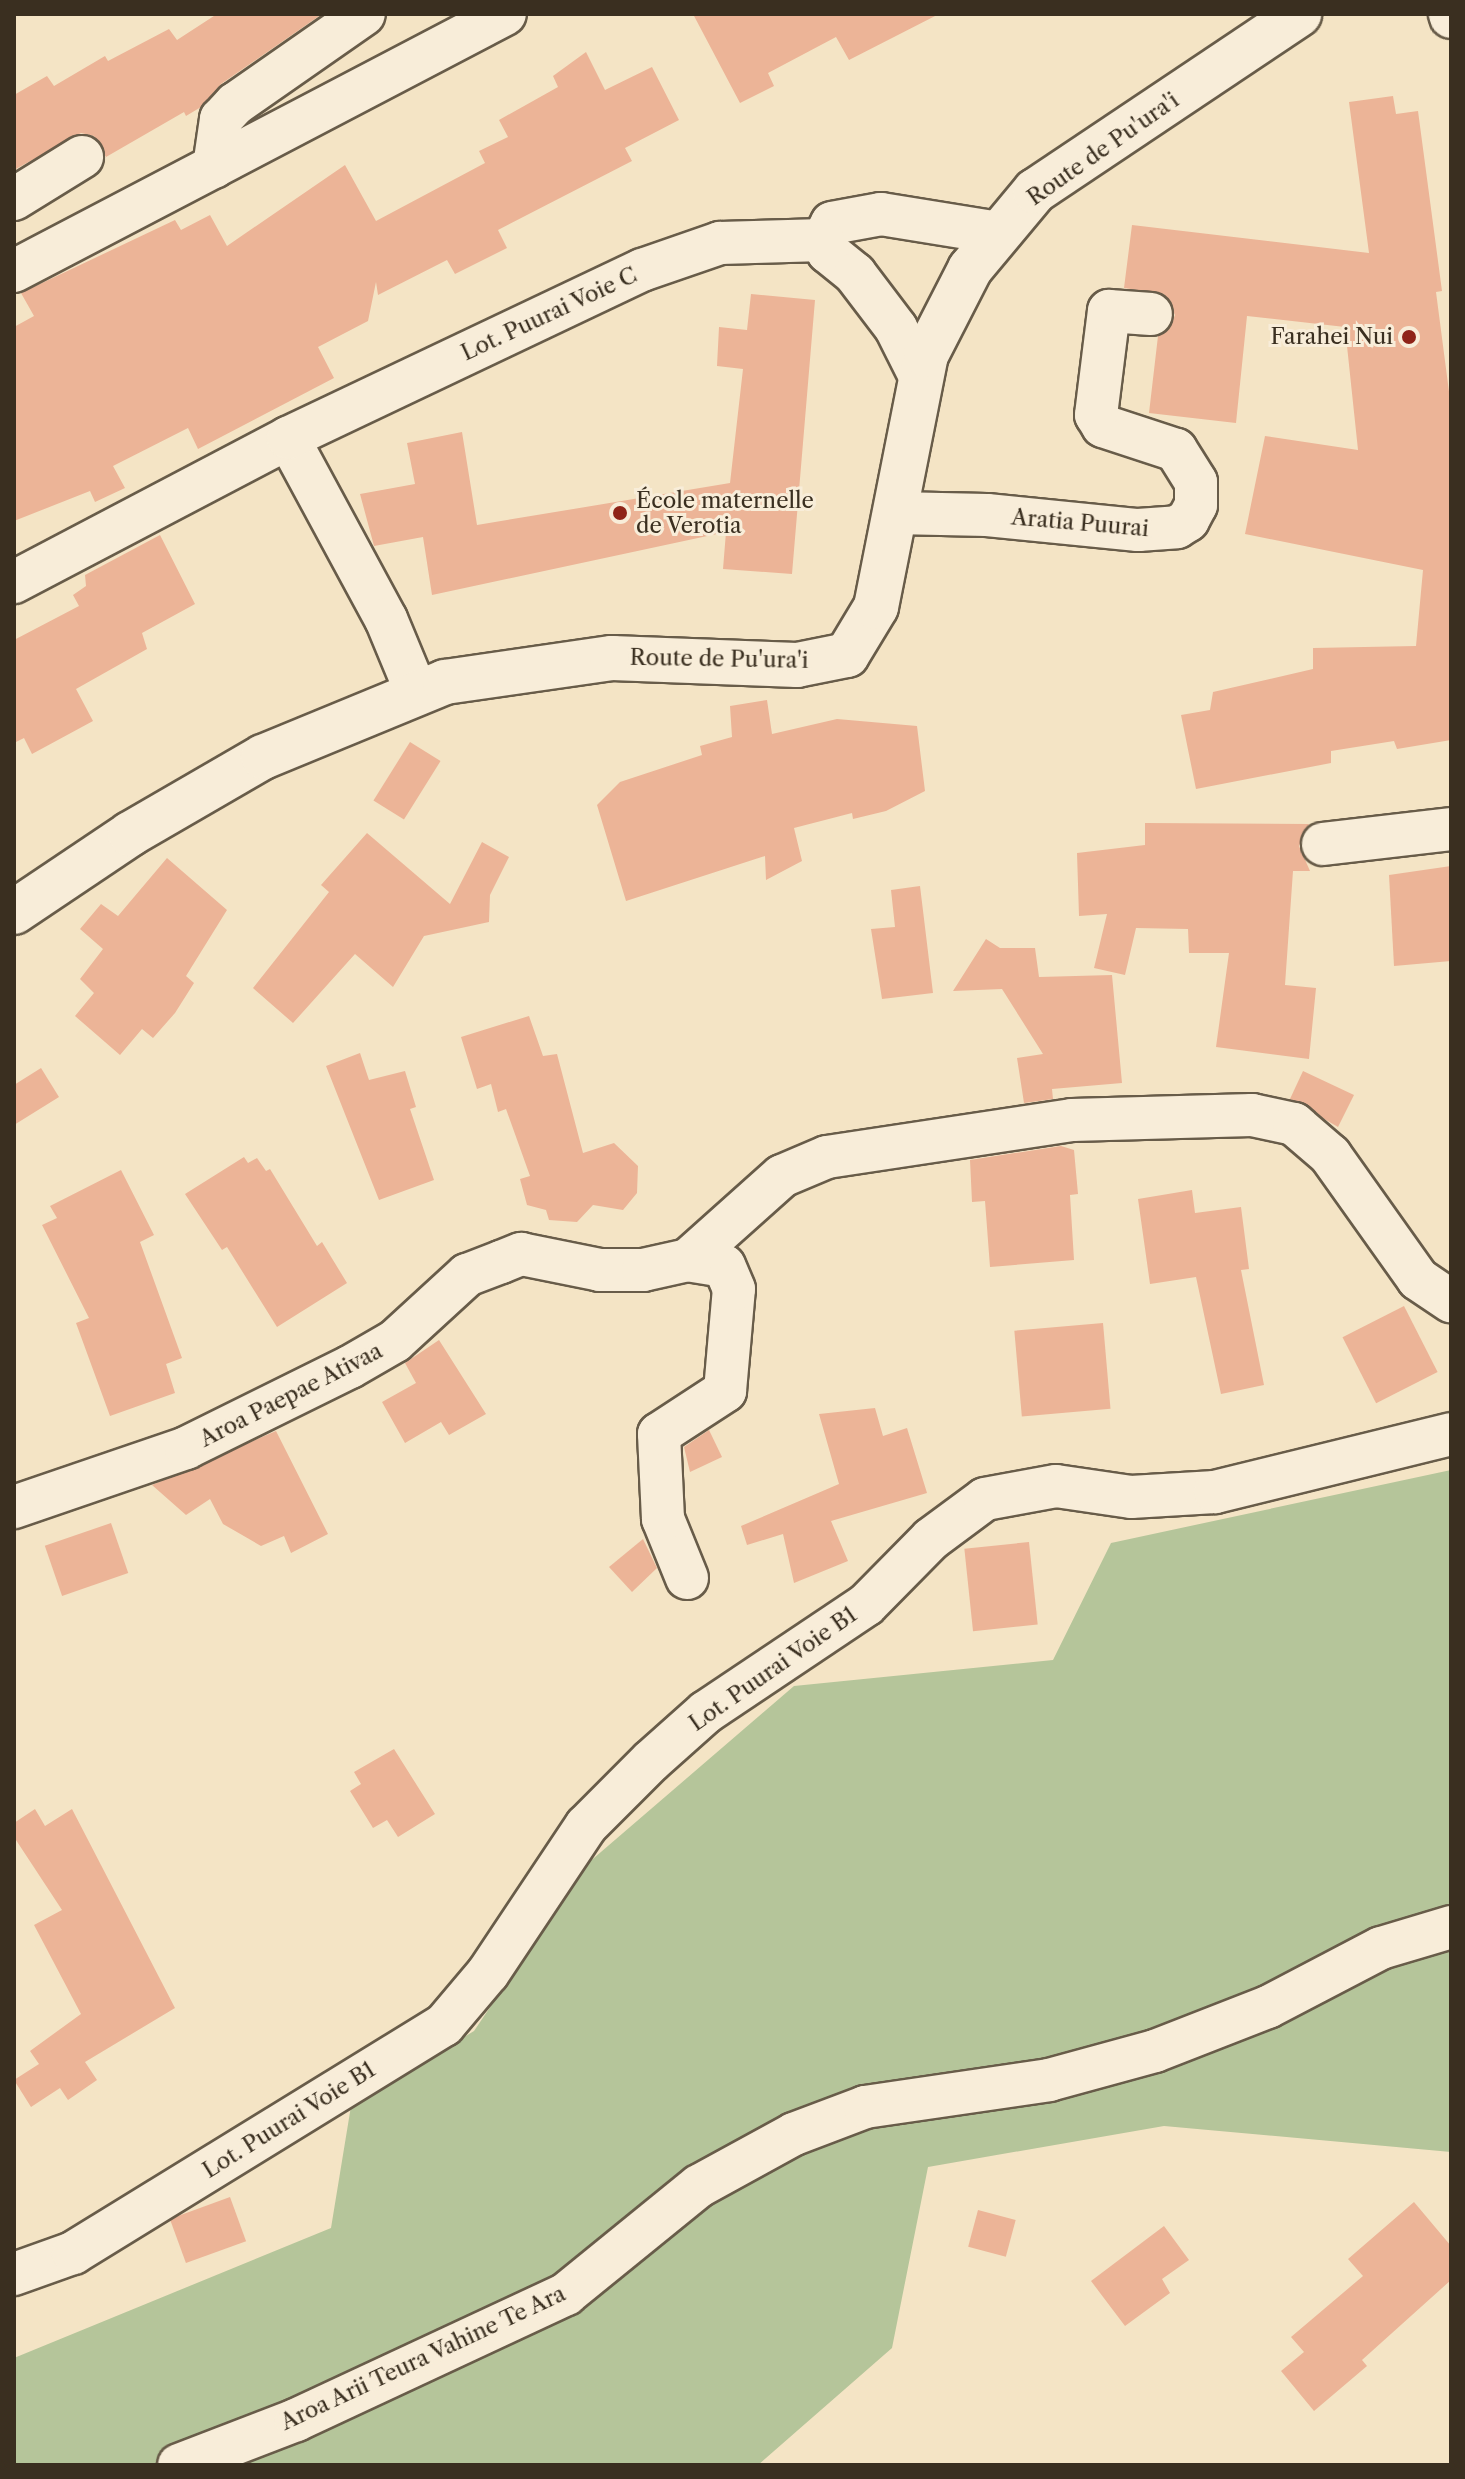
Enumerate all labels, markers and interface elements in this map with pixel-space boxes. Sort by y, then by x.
street label: Route de Pu'ura'i [1022,87,1184,211]
street label: Lot. Puurai Voie C [457,262,641,366]
place label: Farahei Nui [1271,324,1393,350]
marker: Farahei Nui [1400,328,1418,346]
place label: École maternelle de Verotia [636,487,814,538]
marker: École maternelle de Verotia [611,504,629,522]
street label: Aratia Puurai [1010,504,1150,542]
street label: Route de Pu'ura'i [629,644,809,674]
street label: Aroa Paepae Ativaa [195,1337,387,1453]
street label: Lot. Puurai Voie B1 [684,1601,862,1737]
street label: Lot. Puurai Voie B1 [198,2056,380,2184]
street label: Aroa Arii Teura Vahine Te Ara [274,2279,572,2437]

